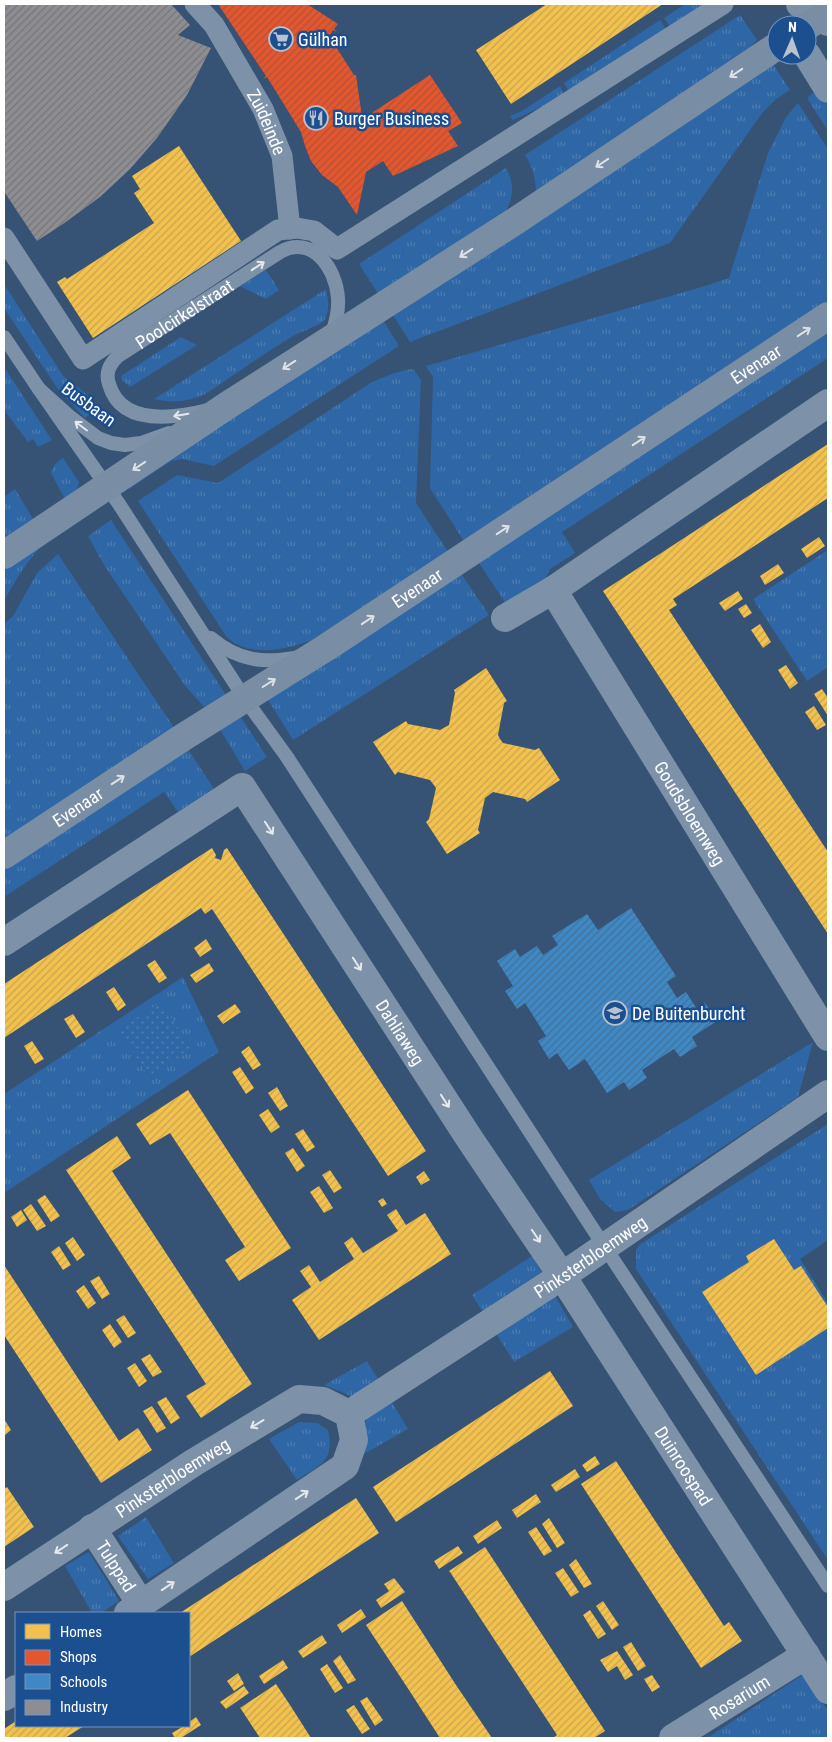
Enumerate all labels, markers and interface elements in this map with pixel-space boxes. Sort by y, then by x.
north arrow [767,15,817,65]
text: N [788,19,797,35]
supermarket icon: Gülhan [268,26,294,52]
place label: Gülhan [298,29,348,50]
one-way arrow [730,68,744,78]
street label: Zuideinde [243,85,291,158]
restaurant icon: Burger Business [303,105,329,131]
place label: Burger Business [334,108,449,129]
one-way arrow [595,158,609,168]
one-way arrow [459,248,473,258]
one-way arrow [251,260,265,270]
street label: Poolcirkelstraat [131,274,237,353]
one-way arrow [796,327,810,337]
street label: Evenaar [726,339,785,388]
one-way arrow [283,361,297,371]
street label: Busbaan [58,377,120,431]
one-way arrow [173,411,189,421]
one-way arrow [75,420,88,431]
one-way arrow [631,436,645,446]
one-way arrow [132,461,146,471]
one-way arrow [496,525,510,536]
street label: Evenaar [388,563,447,612]
one-way arrow [360,615,374,625]
one-way arrow [262,678,276,688]
street label: Goudsbloemweg [650,757,730,869]
one-way arrow [110,775,124,785]
street label: Evenaar [48,782,107,831]
one-way arrow [264,821,274,835]
one-way arrow [352,957,362,971]
street label: Dahliaweg [372,996,429,1069]
school or university icon: De Buitenburcht [602,1000,628,1026]
place label: De Buitenburcht [632,1003,745,1024]
one-way arrow [440,1094,451,1108]
street label: Pinksterbloemweg [530,1211,650,1302]
one-way arrow [530,1229,541,1243]
one-way arrow [251,1419,265,1429]
street label: Duinroospad [651,1422,717,1509]
street label: Pinksterbloemweg [111,1433,233,1522]
one-way arrow [295,1490,309,1500]
street label: Tulppad [92,1536,141,1595]
one-way arrow [54,1544,68,1554]
one-way arrow [161,1581,175,1591]
legend [15,1612,190,1727]
text: Homes [60,1623,102,1641]
text: Shops [60,1648,97,1666]
street label: Rosarium [705,1670,773,1723]
text: Schools [60,1673,107,1691]
text: Industry [60,1698,108,1716]

